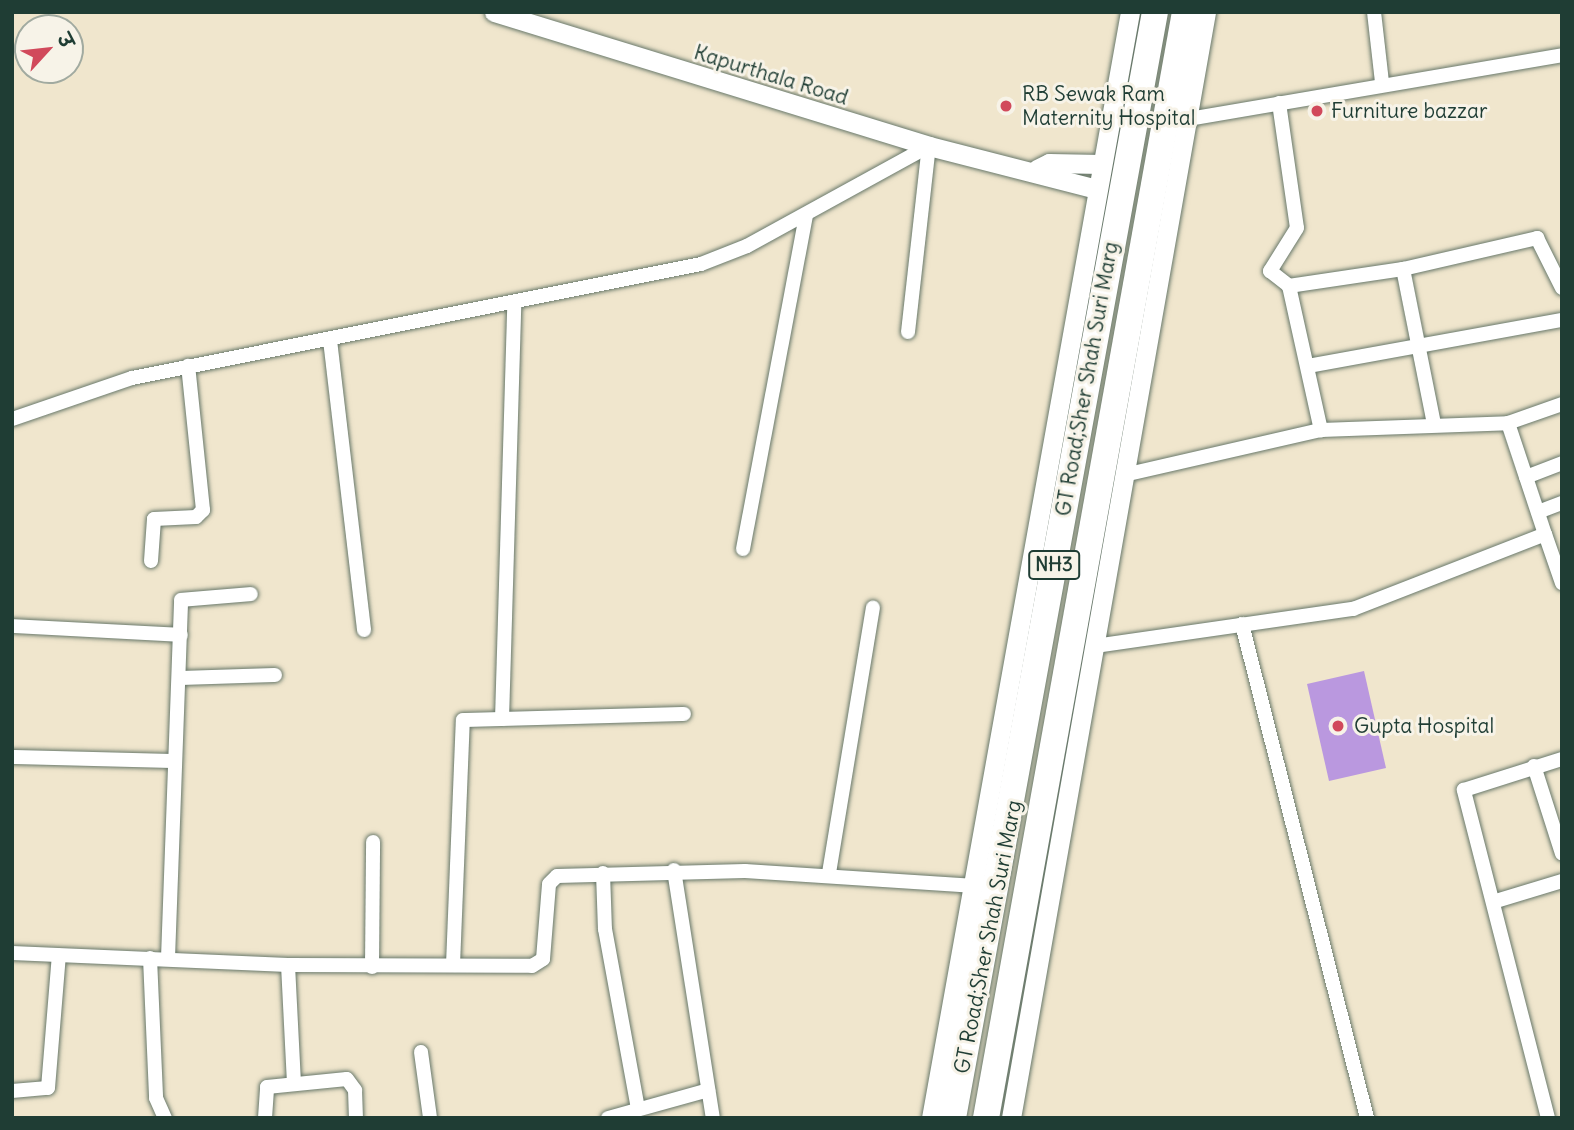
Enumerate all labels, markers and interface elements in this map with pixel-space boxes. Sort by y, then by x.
north arrow [14,14,84,84]
text: उ [52,29,79,51]
street label: Kapurthala Road [691,40,851,110]
place label: RB Sewak Ram Maternity Hospital [1022,81,1195,131]
marker: RB Sewak Ram Maternity Hospital [996,96,1016,116]
place label: Furniture bazzar [1331,98,1487,124]
marker: Furniture bazzar [1309,103,1325,119]
street label: GT Road;Sher Shah Suri Marg [1050,240,1124,518]
road number: NH3 [1028,550,1080,580]
place label: Gupta Hospital [1354,713,1494,739]
marker: Gupta Hospital [1328,716,1348,736]
street label: GT Road;Sher Shah Suri Marg [949,798,1027,1076]

